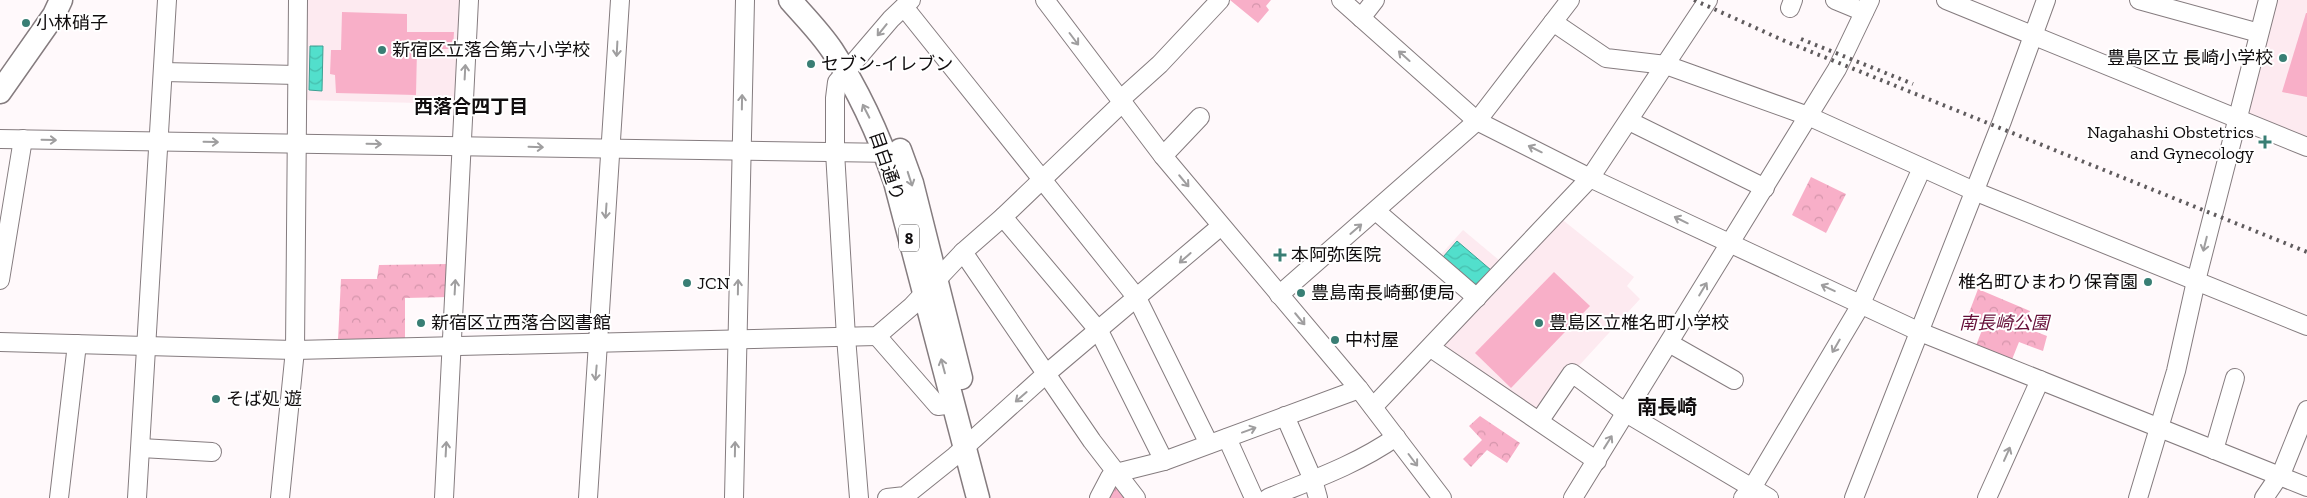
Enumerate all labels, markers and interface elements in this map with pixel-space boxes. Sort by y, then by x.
place label: 小林硝子 [36,12,108,34]
marker: 小林硝子 [20,17,32,29]
one-way arrow [877,23,888,36]
one-way arrow [1069,32,1079,46]
place label: 新宿区立落合第六小学校 [392,39,590,61]
one-way arrow [612,40,621,56]
marker: 新宿区立落合第六小学校 [376,44,388,56]
place label: 豊島区立 長崎小学校 [2107,47,2273,69]
one-way arrow [1397,50,1410,62]
marker: 豊島区立 長崎小学校 [2277,52,2289,64]
place label: セブン-イレブン [821,53,953,75]
marker: セブン-イレブン [805,58,817,70]
one-way arrow [461,65,470,81]
one-way arrow [737,94,747,110]
district label: 西落合四丁目 [414,95,528,118]
one-way arrow [861,104,870,119]
place label: Nagahashi Obstetrics and Gynecology [2087,121,2255,164]
street label: 目白通り [865,128,909,204]
one-way arrow [40,135,56,144]
marker: Nagahashi Obstetrics and Gynecology [2258,135,2272,149]
one-way arrow [203,137,219,146]
one-way arrow [365,139,381,149]
one-way arrow [528,143,544,152]
one-way arrow [1528,144,1543,154]
one-way arrow [906,171,915,186]
one-way arrow [1179,175,1190,188]
one-way arrow [601,203,611,219]
one-way arrow [1674,214,1689,224]
road number: 8 [899,224,919,252]
one-way arrow [1349,224,1362,235]
one-way arrow [2200,236,2210,252]
place label: 本阿弥医院 [1291,244,1381,266]
marker: 本阿弥医院 [1273,248,1287,262]
one-way arrow [1178,252,1191,263]
place label: 椎名町ひまわり保育園 [1958,271,2138,293]
place label: JCN [697,272,730,294]
marker: 椎名町ひまわり保育園 [2142,276,2154,288]
marker: JCN [681,277,693,289]
one-way arrow [450,279,459,295]
one-way arrow [733,279,742,295]
place label: 豊島南長崎郵便局 [1311,282,1455,304]
one-way arrow [1698,283,1708,297]
one-way arrow [1821,283,1836,293]
marker: 豊島南長崎郵便局 [1295,287,1307,299]
place label: 新宿区立西落合図書館 [431,312,611,334]
place label: 豊島区立椎名町小学校 [1549,312,1729,334]
park label: 南長崎公園 [1959,312,2052,334]
one-way arrow [1294,313,1305,326]
marker: 新宿区立西落合図書館 [415,317,427,329]
marker: 豊島区立椎名町小学校 [1533,317,1545,329]
place label: 中村屋 [1345,329,1399,351]
marker: 中村屋 [1329,334,1341,346]
one-way arrow [1831,338,1841,352]
one-way arrow [937,359,947,375]
one-way arrow [591,365,600,381]
place label: そば処 遊 [226,388,302,410]
one-way arrow [1014,391,1027,403]
marker: そば処 遊 [210,393,222,405]
district label: 南長崎 [1637,395,1697,419]
one-way arrow [1241,425,1256,434]
one-way arrow [1604,436,1614,450]
one-way arrow [442,442,451,458]
one-way arrow [730,442,740,458]
one-way arrow [2003,447,2013,462]
one-way arrow [1407,453,1418,466]

